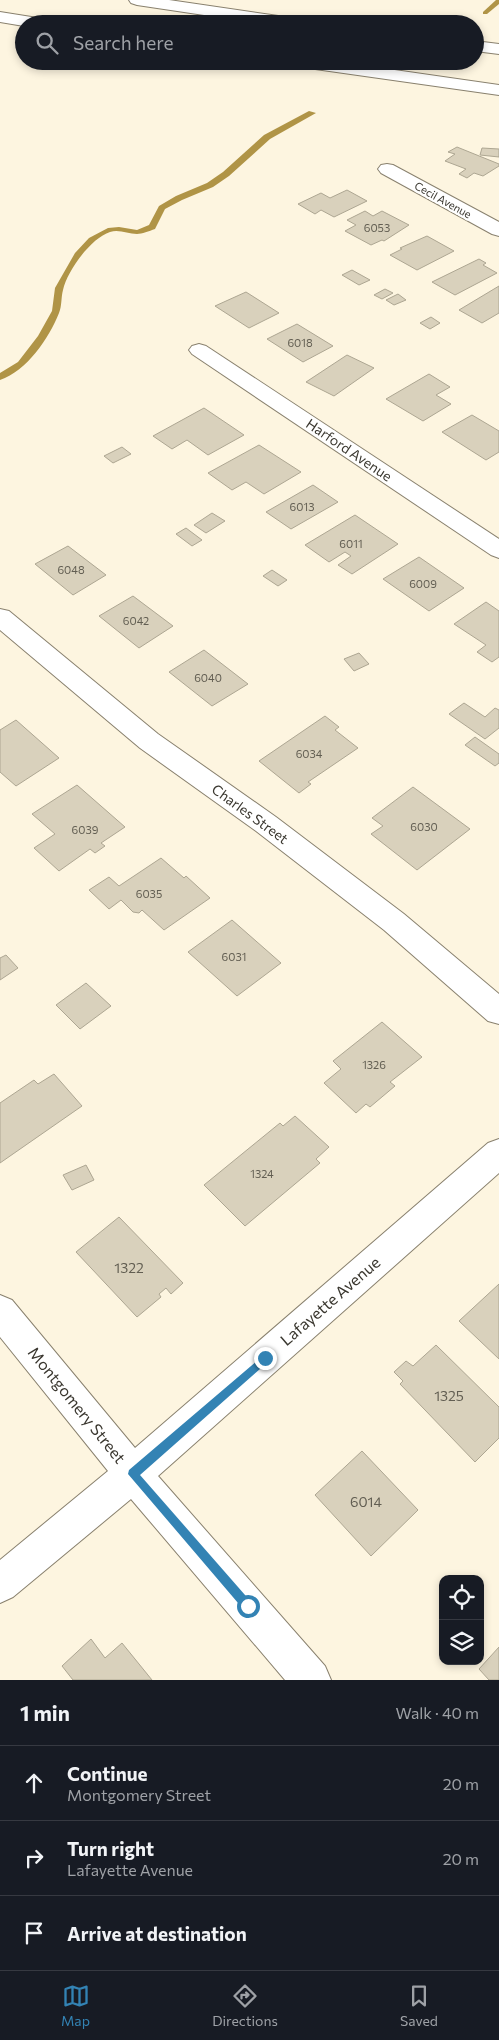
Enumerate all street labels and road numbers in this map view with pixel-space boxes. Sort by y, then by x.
street label: Cecil Avenue [412,179,474,221]
street label: Harford Avenue [303,415,395,485]
street label: Charles Street [209,780,292,847]
street label: Lafayette Avenue [276,1252,383,1349]
street label: Montgomery Street [25,1343,130,1467]

